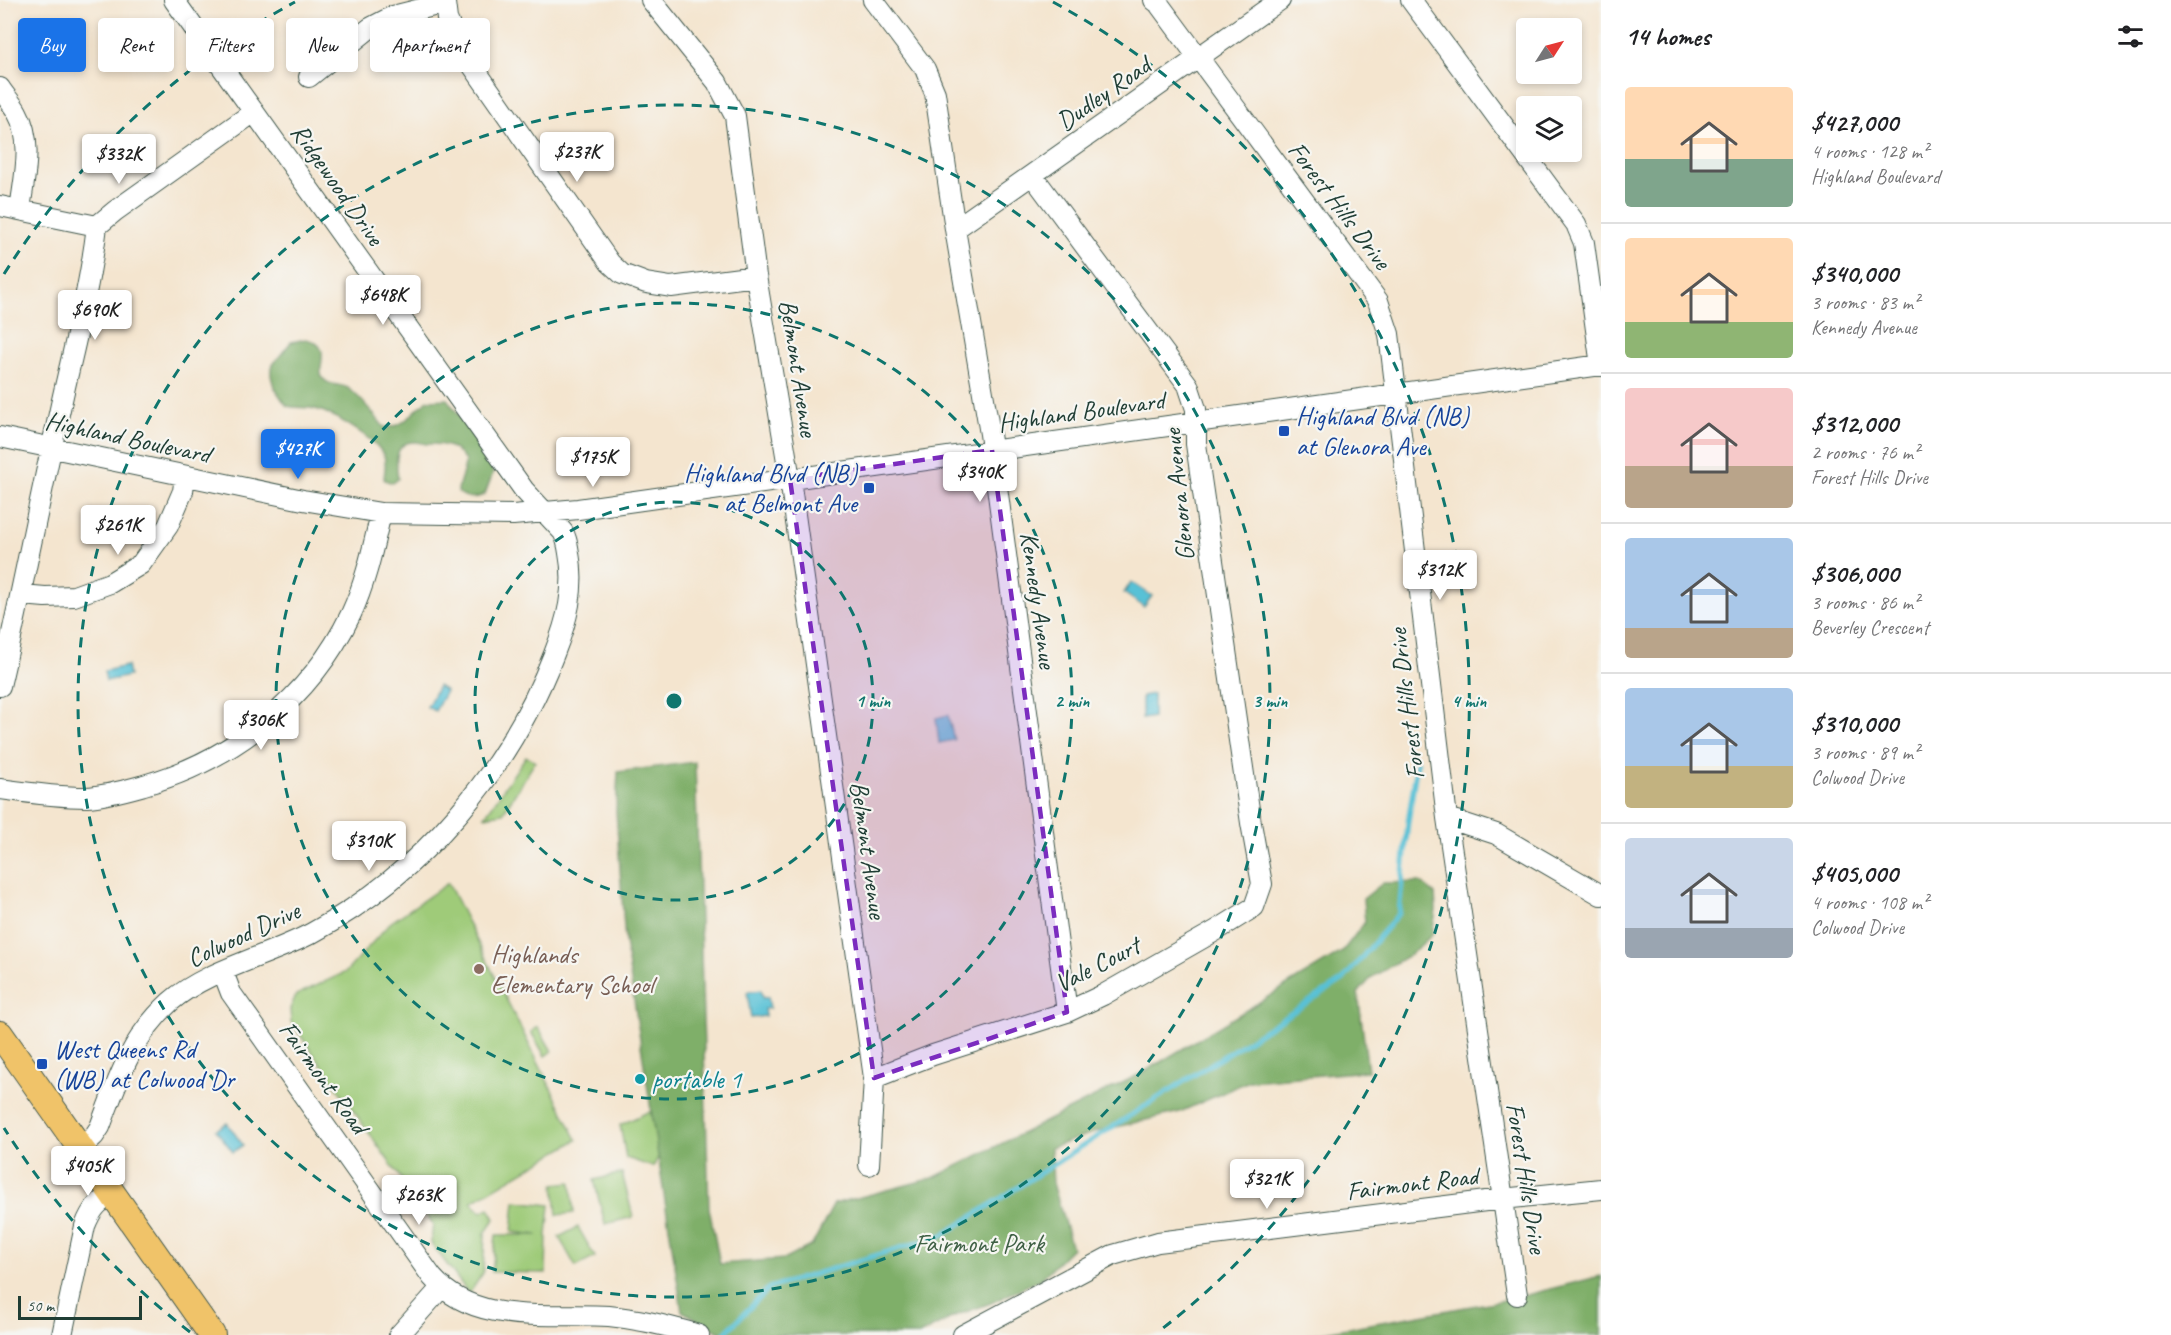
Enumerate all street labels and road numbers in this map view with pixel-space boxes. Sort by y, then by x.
street label: Dudley Road [1050,47,1160,138]
street label: Ridgewood Drive [284,117,393,253]
street label: Forest Hills Drive [1281,135,1399,277]
street label: Belmont Avenue [771,297,826,440]
street label: Highland Boulevard [996,383,1170,440]
street label: Highland Boulevard [42,404,217,472]
street label: Glenora Avenue [1155,426,1202,563]
street label: Kennedy Avenue [1013,530,1065,672]
street label: Forest Hills Drive [1381,625,1432,781]
street label: Belmont Avenue [843,779,895,922]
street label: Colwood Drive [181,893,306,975]
street label: Vale Court [1049,927,1148,1000]
street label: Fairmont Road [272,1014,378,1143]
street label: Forest Hills Drive [1498,1100,1555,1257]
street label: Fairmont Road [1345,1159,1483,1208]

